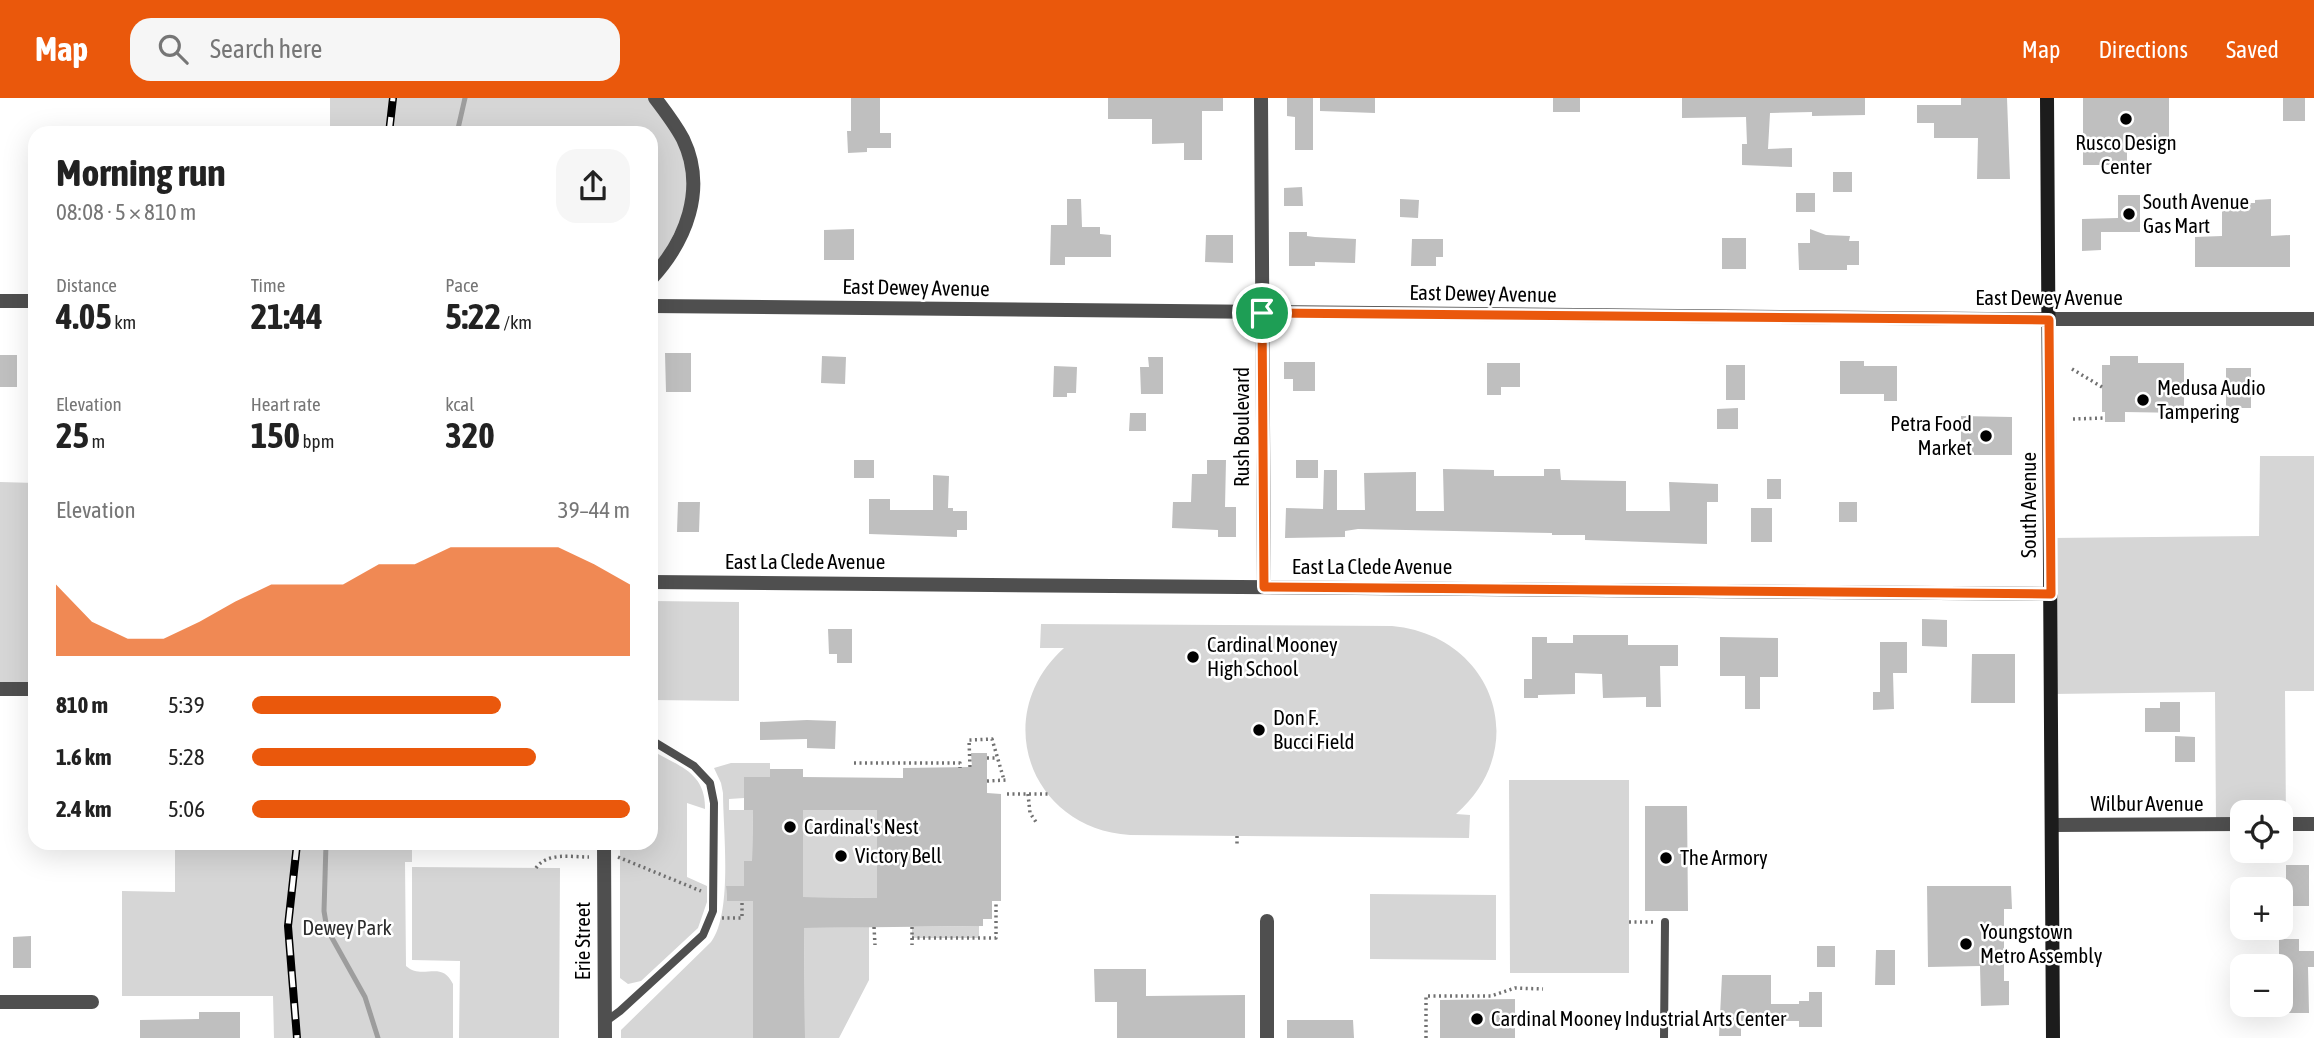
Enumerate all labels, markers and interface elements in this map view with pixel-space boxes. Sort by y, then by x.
search box [130,18,620,81]
text: Map [35,30,88,68]
icon: search [154,30,192,68]
text: Search here [210,34,322,64]
text: Map [2022,36,2060,63]
text: Directions [2098,36,2188,63]
text: Saved [2226,36,2279,63]
marker: Rusco Design Center [2118,111,2134,127]
place label: Rusco Design Center [2075,130,2177,178]
button: share [556,149,630,223]
text: Morning run [56,151,226,194]
place label: South Avenue Gas Mart [2143,189,2249,237]
text: 08:08 · 5 × 810 m [56,199,196,225]
marker: South Avenue Gas Mart [2121,206,2137,222]
text: Distance [56,274,117,296]
text: Time [251,274,285,296]
text: Pace [445,274,479,296]
street label: East Dewey Avenue [842,274,990,300]
street label: East Dewey Avenue [1409,280,1557,306]
pin [1232,283,1292,343]
street label: East Dewey Avenue [1975,285,2123,309]
icon: arrive [1243,294,1281,332]
text: 4.05 [56,296,112,336]
text: 21:44 [251,296,323,336]
text: 5:22 [445,296,501,336]
text: km [112,311,136,333]
text: /km [501,311,532,333]
street label: Rush Boulevard [1229,367,1253,487]
place label: Medusa Audio Tampering [2157,375,2266,423]
marker: Medusa Audio Tampering [2135,392,2151,408]
text: Elevation [56,393,122,415]
text: Heart rate [251,393,321,415]
text: kcal [445,393,474,415]
place label: Petra Food Market [1890,411,1972,459]
text: 25 [56,415,89,455]
text: 150 [251,415,300,455]
text: 320 [445,415,495,455]
marker: Petra Food Market [1978,428,1994,444]
text: m [89,430,105,452]
text: bpm [300,430,334,452]
street label: South Avenue [2016,452,2040,558]
text: Elevation [56,497,136,523]
text: 39–44 m [558,497,630,523]
street label: East La Clede Avenue [725,549,885,573]
street label: East La Clede Avenue [1292,554,1452,578]
place label: Cardinal Mooney High School [1207,632,1338,680]
marker: Cardinal Mooney High School [1185,649,1201,665]
text: 810 m [56,692,108,718]
text: 5:39 [168,692,205,718]
place label: Don F. Bucci Field [1273,705,1354,753]
marker: Don F. Bucci Field [1251,722,1267,738]
text: 1.6 km [56,744,112,770]
text: 5:28 [168,744,205,770]
street label: Wilbur Avenue [2091,791,2203,815]
text: 2.4 km [56,796,112,822]
text: 5:06 [168,796,205,822]
map controls [2230,800,2293,1017]
button: locate [2230,800,2293,863]
place label: Cardinal's Nest [804,814,919,838]
marker: Cardinal's Nest [782,819,798,835]
place label: Victory Bell [855,843,942,867]
place label: The Armory [1680,845,1768,869]
marker: Victory Bell [833,848,849,864]
marker: The Armory [1658,850,1674,866]
button: + [2230,877,2293,940]
street label: Erie Street [570,902,594,980]
park label: Dewey Park [302,915,392,939]
place label: Youngstown Metro Assembly [1980,919,2103,967]
marker: Youngstown Metro Assembly [1958,936,1974,952]
button: − [2230,954,2293,1017]
place label: Cardinal Mooney Industrial Arts Center [1491,1006,1787,1030]
marker: Cardinal Mooney Industrial Arts Center [1469,1011,1485,1027]

